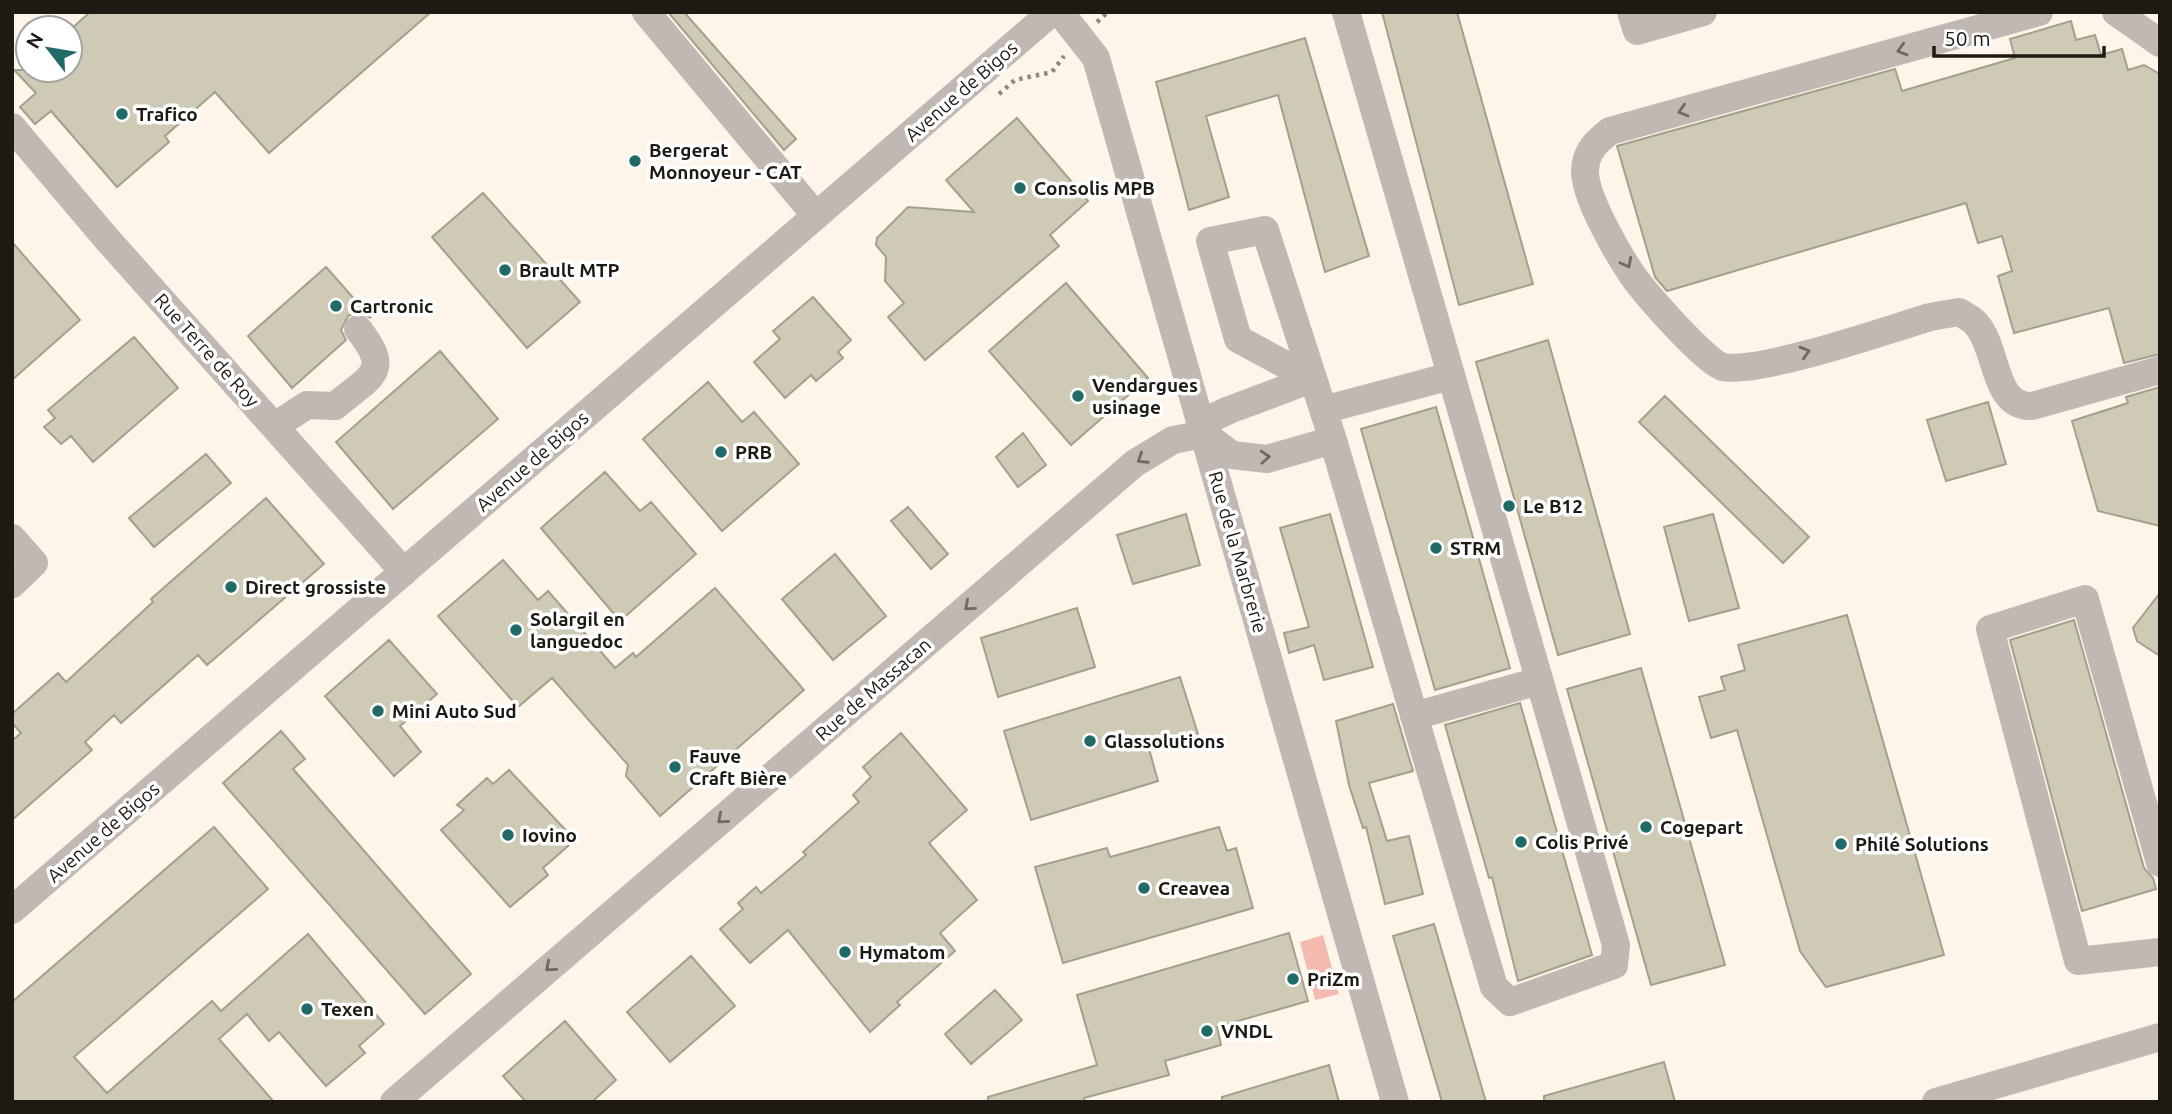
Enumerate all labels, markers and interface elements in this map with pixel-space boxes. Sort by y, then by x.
north arrow [14,14,84,84]
scale bar [1934,14,2104,58]
text: 50 m [1944,26,1991,50]
text: N [21,28,48,52]
street label: Avenue de Bigos [900,36,1022,146]
one-way arrow [1896,41,1908,56]
place label: Trafico [136,103,198,125]
one-way arrow [1677,103,1689,117]
marker: Trafico [114,106,130,122]
place label: Bergerat Monnoyeur - CAT [649,139,802,183]
marker: Bergerat Monnoyeur - CAT [627,153,643,169]
place label: Consolis MPB [1034,177,1155,199]
marker: Consolis MPB [1012,180,1028,196]
one-way arrow [1618,256,1632,269]
place label: Brault MTP [519,259,619,281]
marker: Brault MTP [497,262,513,278]
street label: Rue Terre de Roy [150,289,264,411]
place label: Cartronic [350,295,433,317]
marker: Cartronic [328,298,344,314]
one-way arrow [1799,346,1811,361]
place label: Vendargues usinage [1092,374,1198,418]
marker: Vendargues usinage [1070,388,1086,404]
street label: Avenue de Bigos [471,406,593,516]
place label: PRB [735,441,772,463]
marker: PRB [713,444,729,460]
one-way arrow [1260,450,1271,465]
one-way arrow [1137,451,1150,464]
street label: Rue de la Marbrerie [1204,469,1272,635]
place label: Le B12 [1523,495,1583,517]
marker: Le B12 [1501,498,1517,514]
place label: STRM [1450,537,1501,559]
marker: STRM [1428,540,1444,556]
place label: Direct grossiste [245,576,386,598]
marker: Direct grossiste [223,579,239,595]
one-way arrow [964,598,977,610]
place label: Solargil en languedoc [530,608,625,652]
marker: Solargil en languedoc [508,622,524,638]
street label: Rue de Massacan [811,633,935,745]
place label: Mini Auto Sud [392,700,517,722]
marker: Mini Auto Sud [370,703,386,719]
place label: Glassolutions [1104,730,1225,752]
marker: Glassolutions [1082,733,1098,749]
place label: Fauve Craft Bière [689,745,787,789]
marker: Fauve Craft Bière [667,759,683,775]
street label: Avenue de Bigos [42,777,164,887]
one-way arrow [718,811,731,823]
place label: Cogepart [1660,816,1743,838]
marker: Cogepart [1638,819,1654,835]
place label: Iovino [522,824,577,846]
marker: Iovino [500,827,516,843]
place label: Colis Privé [1535,831,1629,853]
place label: Philé Solutions [1855,833,1989,855]
marker: Colis Privé [1513,834,1529,850]
marker: Philé Solutions [1833,836,1849,852]
place label: Creavea [1158,877,1230,899]
marker: Creavea [1136,880,1152,896]
place label: Hymatom [859,941,945,963]
marker: Hymatom [837,944,853,960]
one-way arrow [545,959,558,971]
place label: PriZm [1307,968,1360,990]
marker: PriZm [1285,971,1301,987]
place label: Texen [321,998,374,1020]
marker: Texen [299,1001,315,1017]
place label: VNDL [1221,1020,1273,1042]
marker: VNDL [1199,1023,1215,1039]

